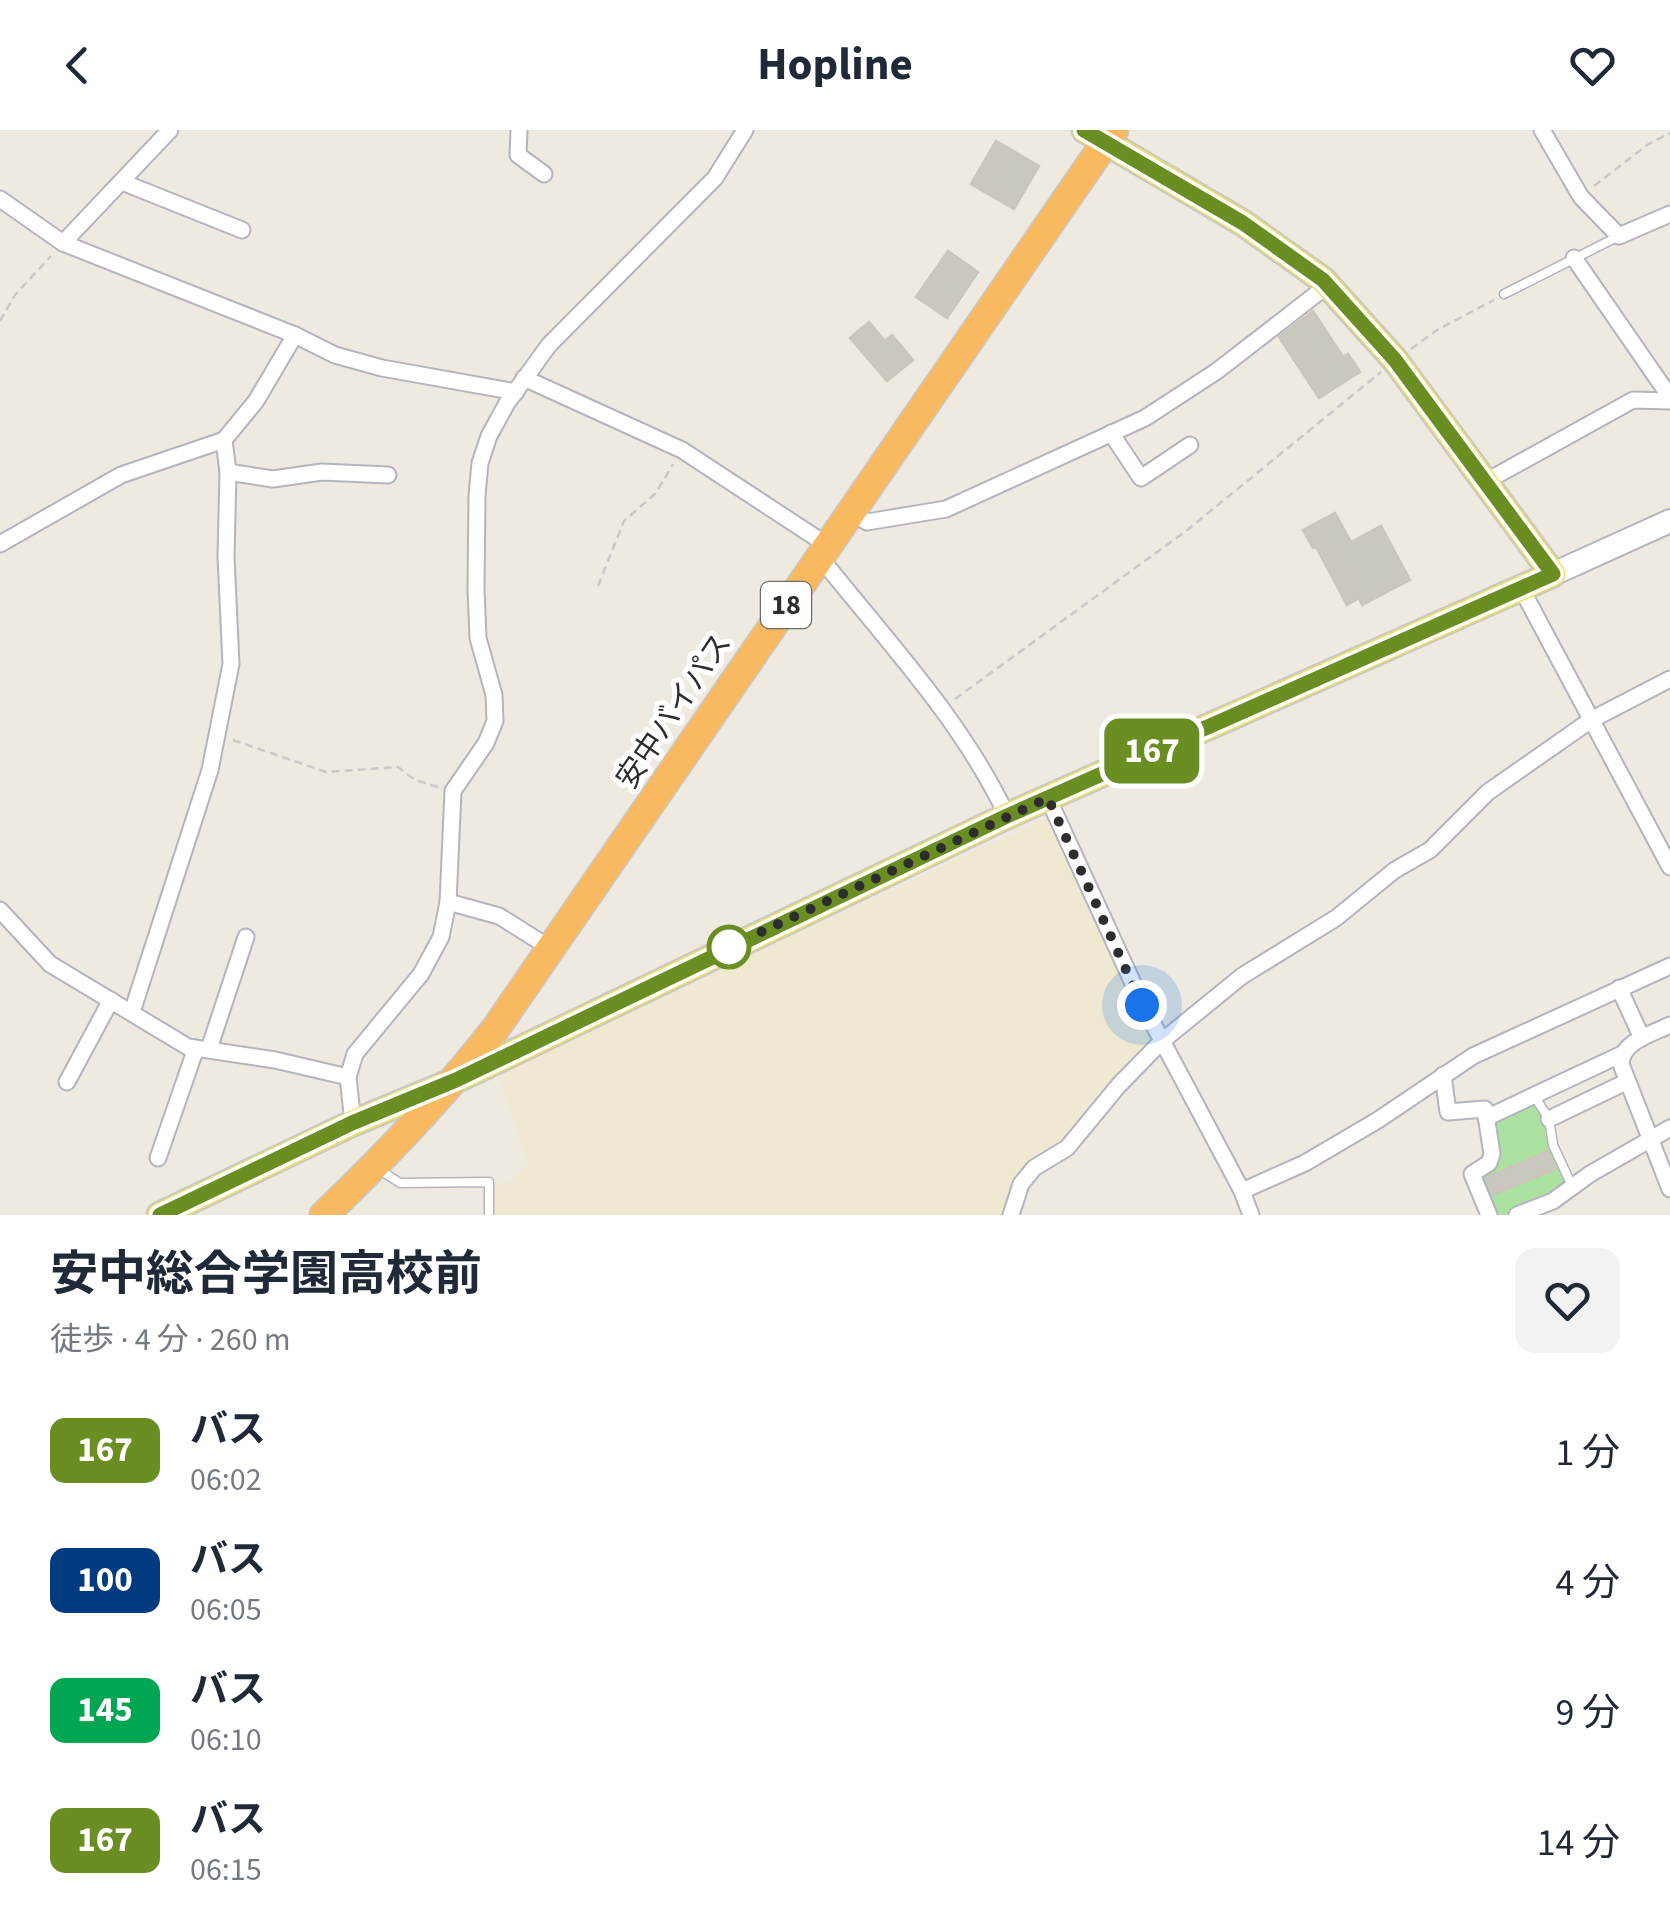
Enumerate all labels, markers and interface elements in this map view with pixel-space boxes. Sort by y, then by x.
text: Hopline [757,33,913,97]
icon: back [50,38,105,93]
icon: heart [1565,38,1620,93]
road number: 18 [761,582,811,628]
street label: 安中バイパス [606,625,742,797]
line badge: 167 [1094,718,1210,784]
text: 167 [1124,726,1180,776]
unlabelled marker [708,926,750,968]
your location [1117,980,1167,1030]
text: 安中総合学園高校前 [50,1241,482,1309]
button: heart [1515,1248,1620,1353]
text: 徒歩 · 4 分 · 260 m [50,1317,290,1363]
text: バス [190,1403,266,1457]
text: 167 [77,1425,133,1475]
text: 1 分 [1556,1426,1620,1480]
text: 06:02 [190,1457,262,1503]
text: バス [190,1533,266,1587]
text: 100 [77,1555,133,1605]
text: 4 分 [1556,1556,1620,1610]
text: 06:05 [190,1587,262,1633]
text: バス [190,1663,266,1717]
text: 145 [77,1685,133,1735]
text: 9 分 [1556,1686,1620,1740]
text: 06:10 [190,1717,262,1763]
text: バス [190,1793,266,1847]
text: 167 [77,1815,133,1865]
text: 14 分 [1537,1816,1620,1870]
text: 06:15 [190,1847,262,1893]

